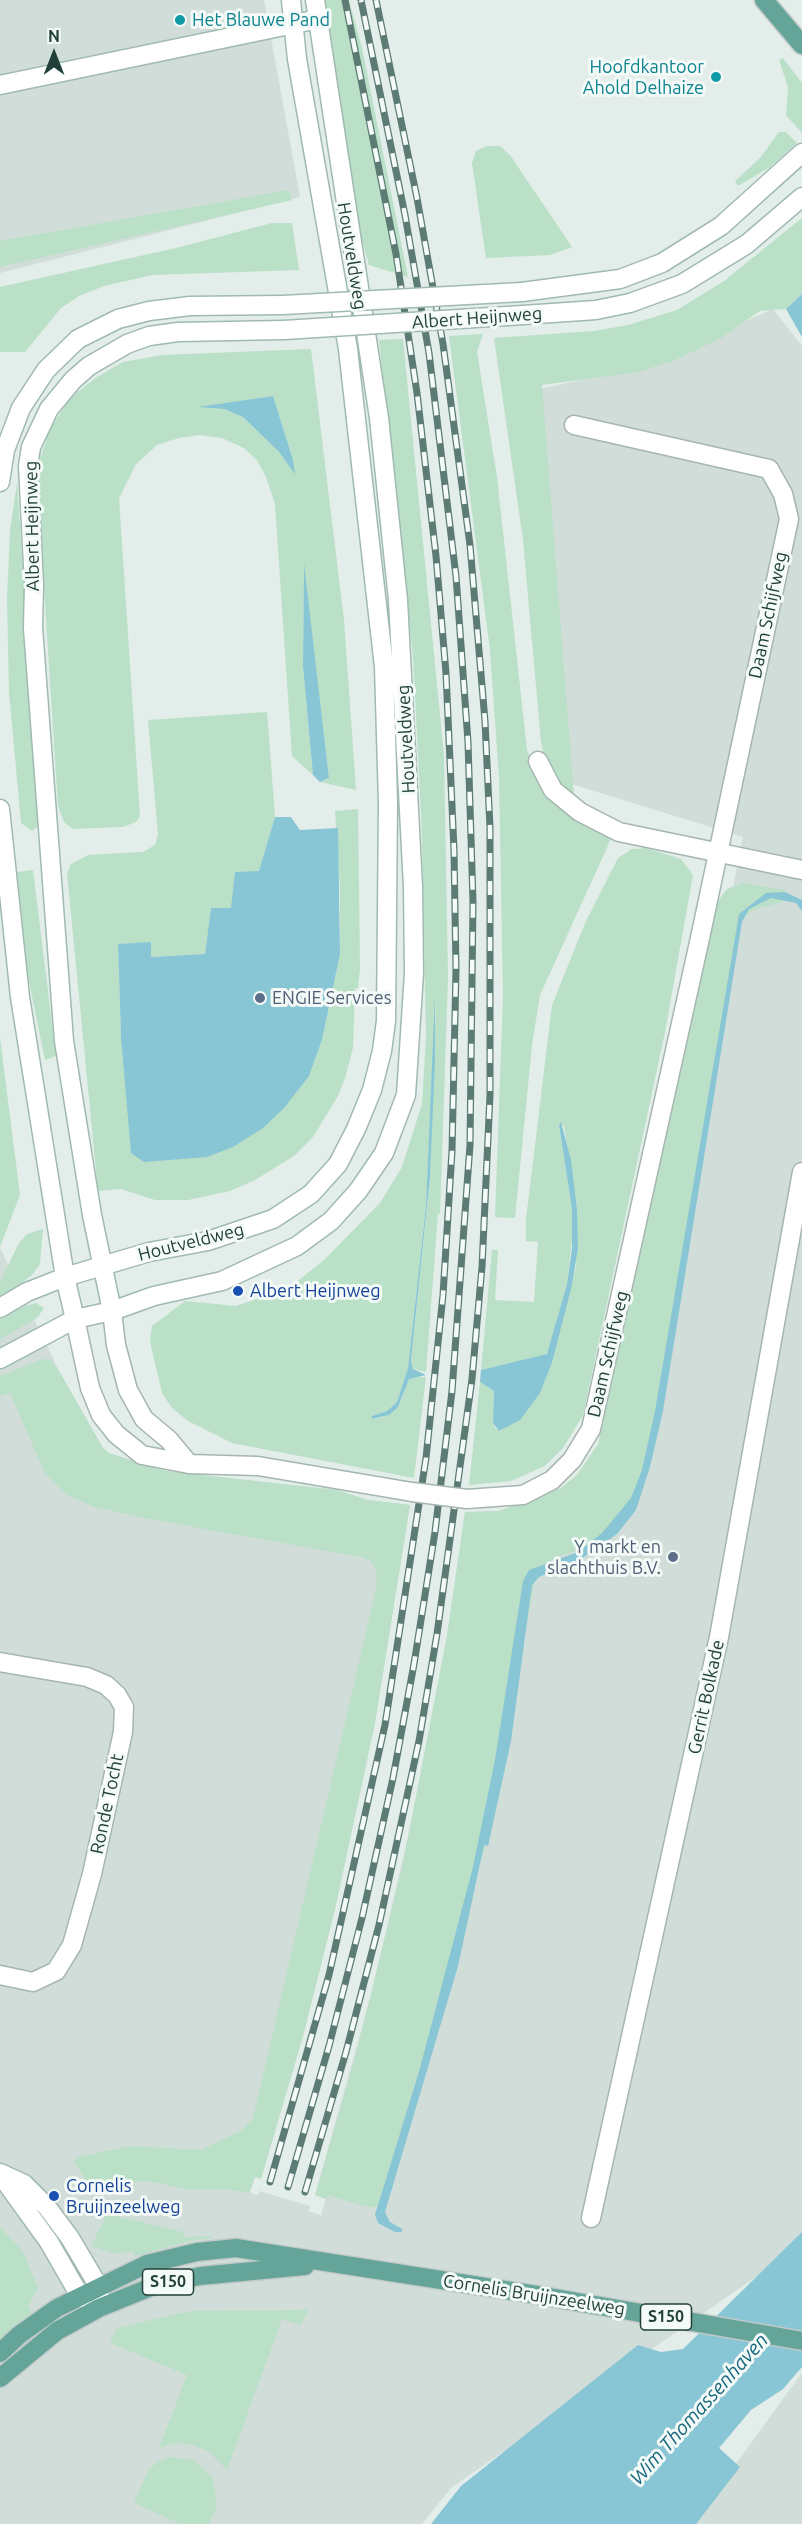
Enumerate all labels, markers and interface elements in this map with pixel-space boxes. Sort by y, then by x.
place label: Het Blauwe Pand [192,9,330,31]
marker: Het Blauwe Pand [173,13,187,27]
north arrow [24,24,84,84]
text: N [48,27,60,45]
place label: Hoofdkantoor Ahold Delhaize [583,56,704,98]
marker: Hoofdkantoor Ahold Delhaize [709,70,723,84]
street label: Houtveldweg [333,201,371,311]
street label: Albert Heijnweg [411,303,543,333]
street label: Albert Heijnweg [20,461,44,591]
street label: Daam Schijfweg [744,550,792,680]
street label: Houtveldweg [392,684,420,794]
place label: ENGIE Services [272,987,392,1009]
marker: ENGIE Services [253,991,267,1005]
street label: Houtveldweg [136,1218,246,1266]
place label: Albert Heijnweg [250,1280,381,1302]
marker: Albert Heijnweg [231,1284,245,1298]
street label: Daam Schijfweg [583,1289,633,1419]
place label: Y markt en slachthuis B.V. [547,1536,661,1578]
marker: Y markt en slachthuis B.V. [666,1550,680,1564]
street label: Gerrit Bolkade [683,1638,729,1756]
street label: Ronde Tocht [86,1752,128,1856]
place label: Cornelis Bruijnzeelweg [66,2175,180,2218]
marker: Cornelis Bruijnzeelweg [47,2189,61,2203]
road number: S150 [142,2269,194,2295]
street label: Cornelis Bruijnzeelweg [441,2270,627,2320]
road number: S150 [640,2304,692,2330]
water label: Wim Thomassenhaven [625,2328,773,2490]

